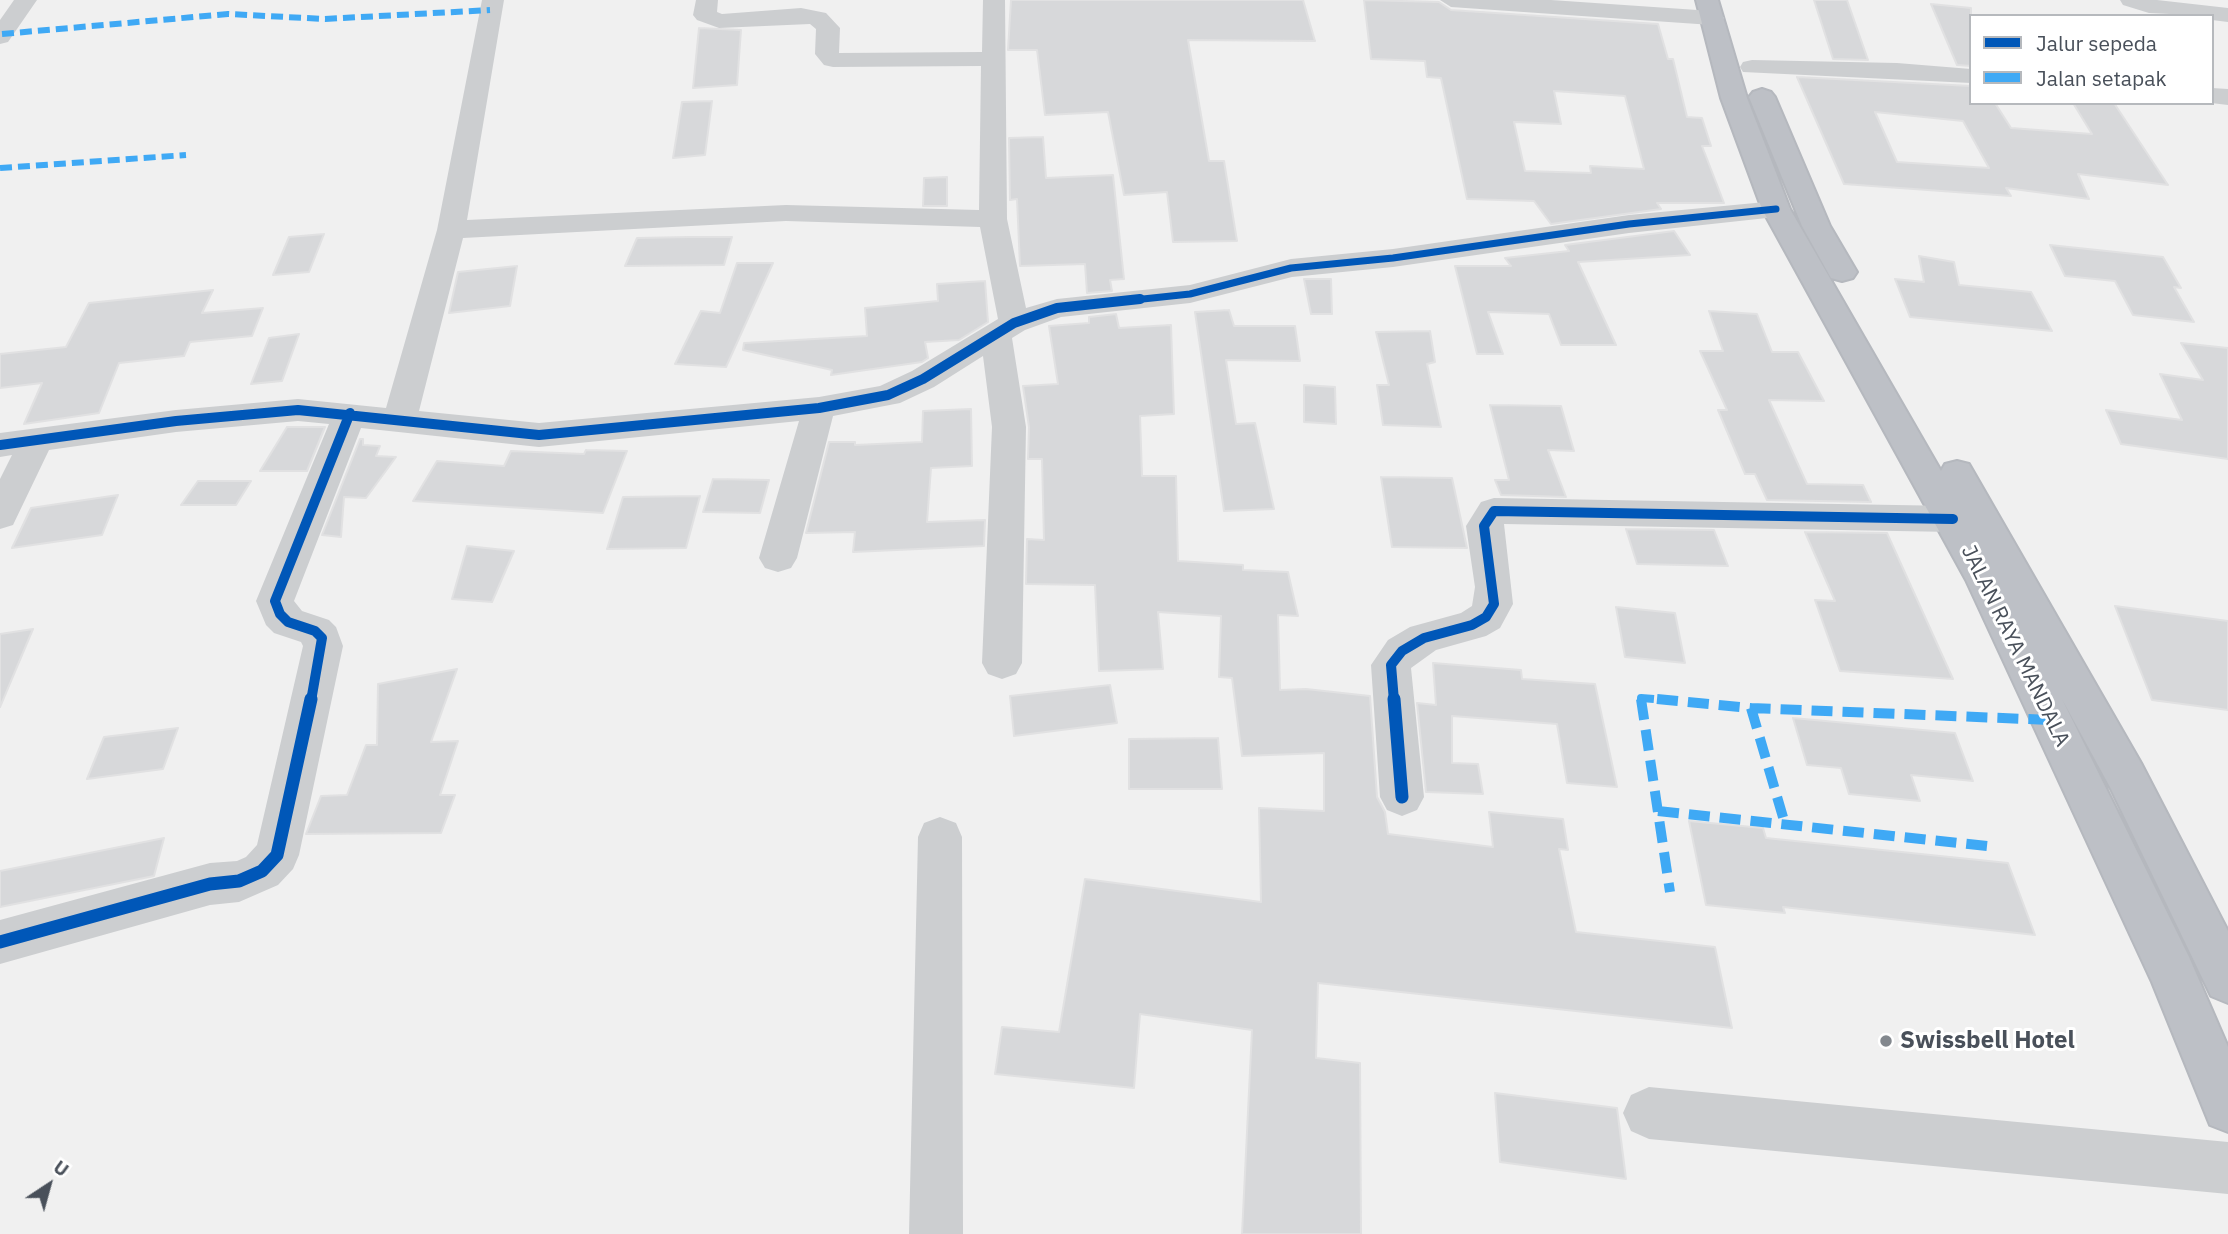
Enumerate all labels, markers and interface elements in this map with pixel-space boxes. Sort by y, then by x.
legend [1969,14,2214,105]
text: Jalur sepeda [2036,29,2157,57]
text: Jalan setapak [2036,64,2167,92]
street label: JALAN RAYA MANDALA [1955,541,2075,751]
place label: Swissbell Hotel [1900,1027,2075,1055]
marker: Swissbell Hotel [1878,1033,1894,1049]
north arrow [14,1150,84,1220]
text: U [49,1154,74,1182]

